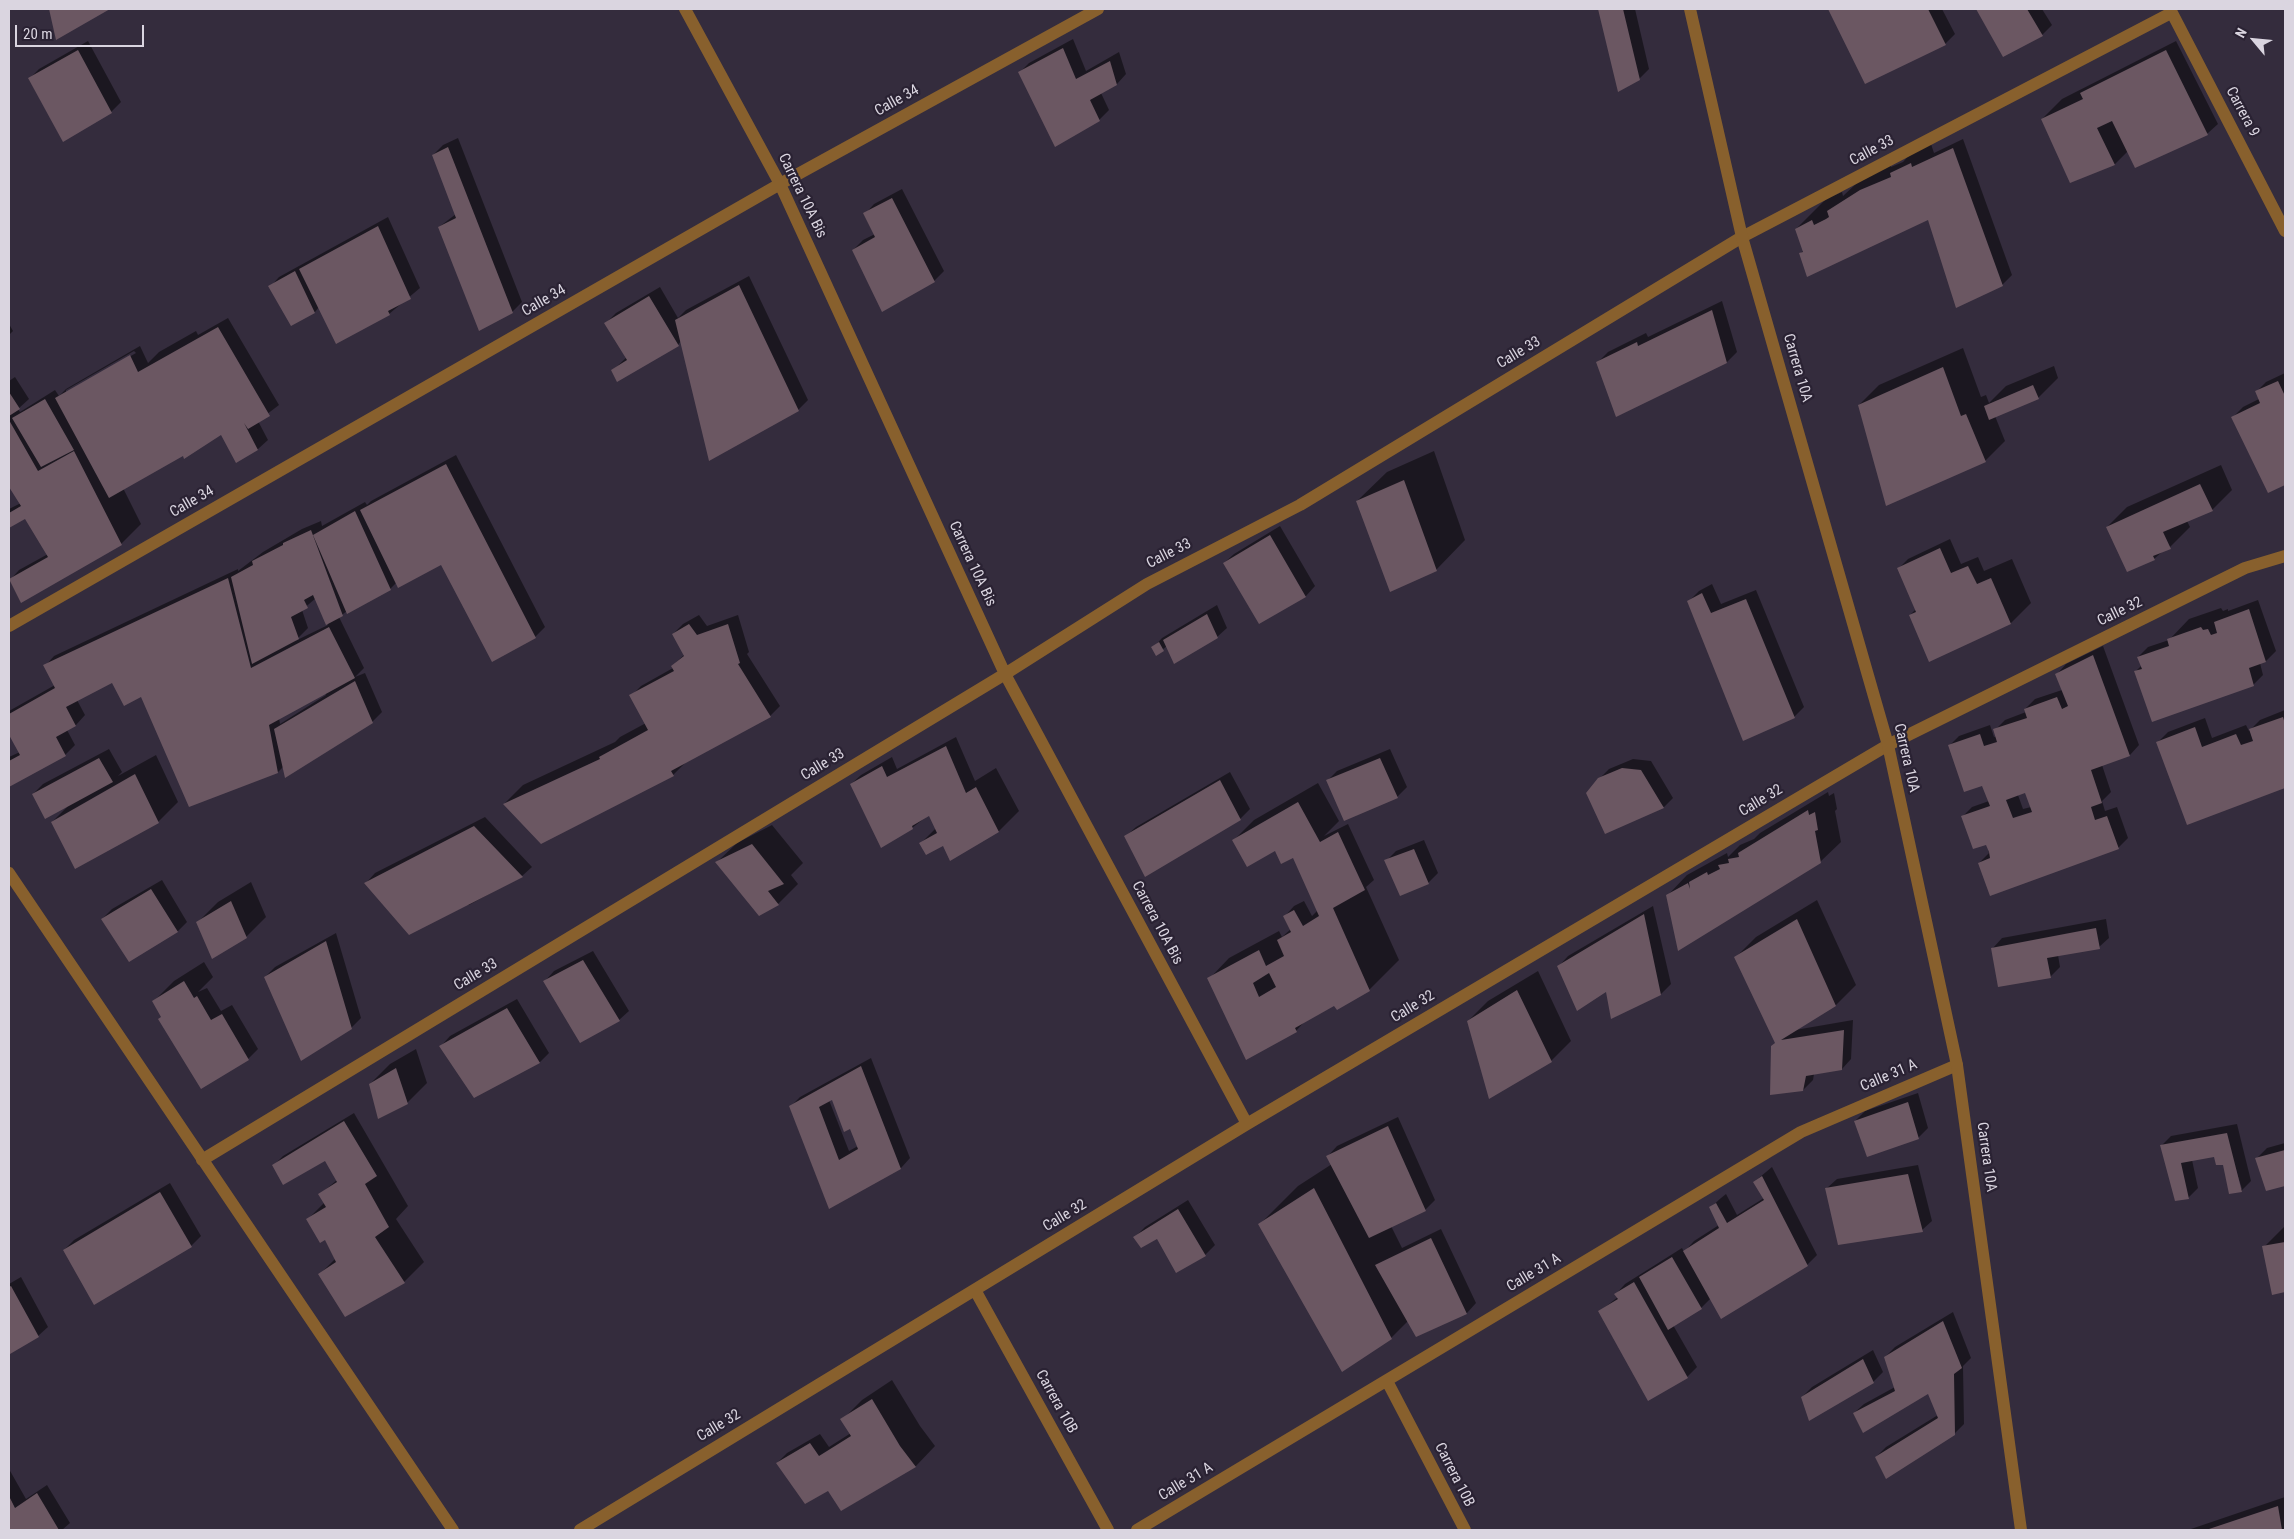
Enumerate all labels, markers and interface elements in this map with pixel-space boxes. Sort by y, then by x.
scale bar [18,15,146,47]
north arrow [2229,15,2279,65]
text: 20 m [23,25,53,43]
text: N [2232,25,2250,41]
street label: Calle 34 [872,82,922,120]
street label: Carrera 9 [2221,84,2263,140]
street label: Calle 33 [1847,132,1897,170]
street label: Carrera 10A Bis [774,151,830,241]
street label: Calle 34 [519,281,569,321]
street label: Carrera 10A [1779,332,1815,404]
street label: Calle 33 [1494,333,1544,373]
street label: Calle 34 [167,482,217,522]
street label: Carrera 10A Bis [944,519,1000,609]
street label: Calle 33 [1144,535,1194,573]
street label: Calle 32 [2095,593,2145,631]
street label: Carrera 10A [1889,722,1923,794]
street label: Calle 33 [798,745,848,785]
street label: Calle 32 [1736,781,1786,821]
street label: Carrera 10A Bis [1127,878,1187,968]
street label: Calle 33 [451,955,501,995]
street label: Calle 32 [1388,987,1438,1027]
street label: Calle 31 A [1858,1056,1920,1096]
street label: Carrera 10A [1972,1121,2000,1193]
street label: Calle 32 [1040,1196,1090,1236]
street label: Calle 31 A [1504,1250,1564,1296]
street label: Carrera 10B [1031,1367,1081,1437]
street label: Calle 32 [694,1406,744,1446]
street label: Carrera 10B [1430,1440,1478,1510]
street label: Calle 31 A [1156,1459,1216,1505]

